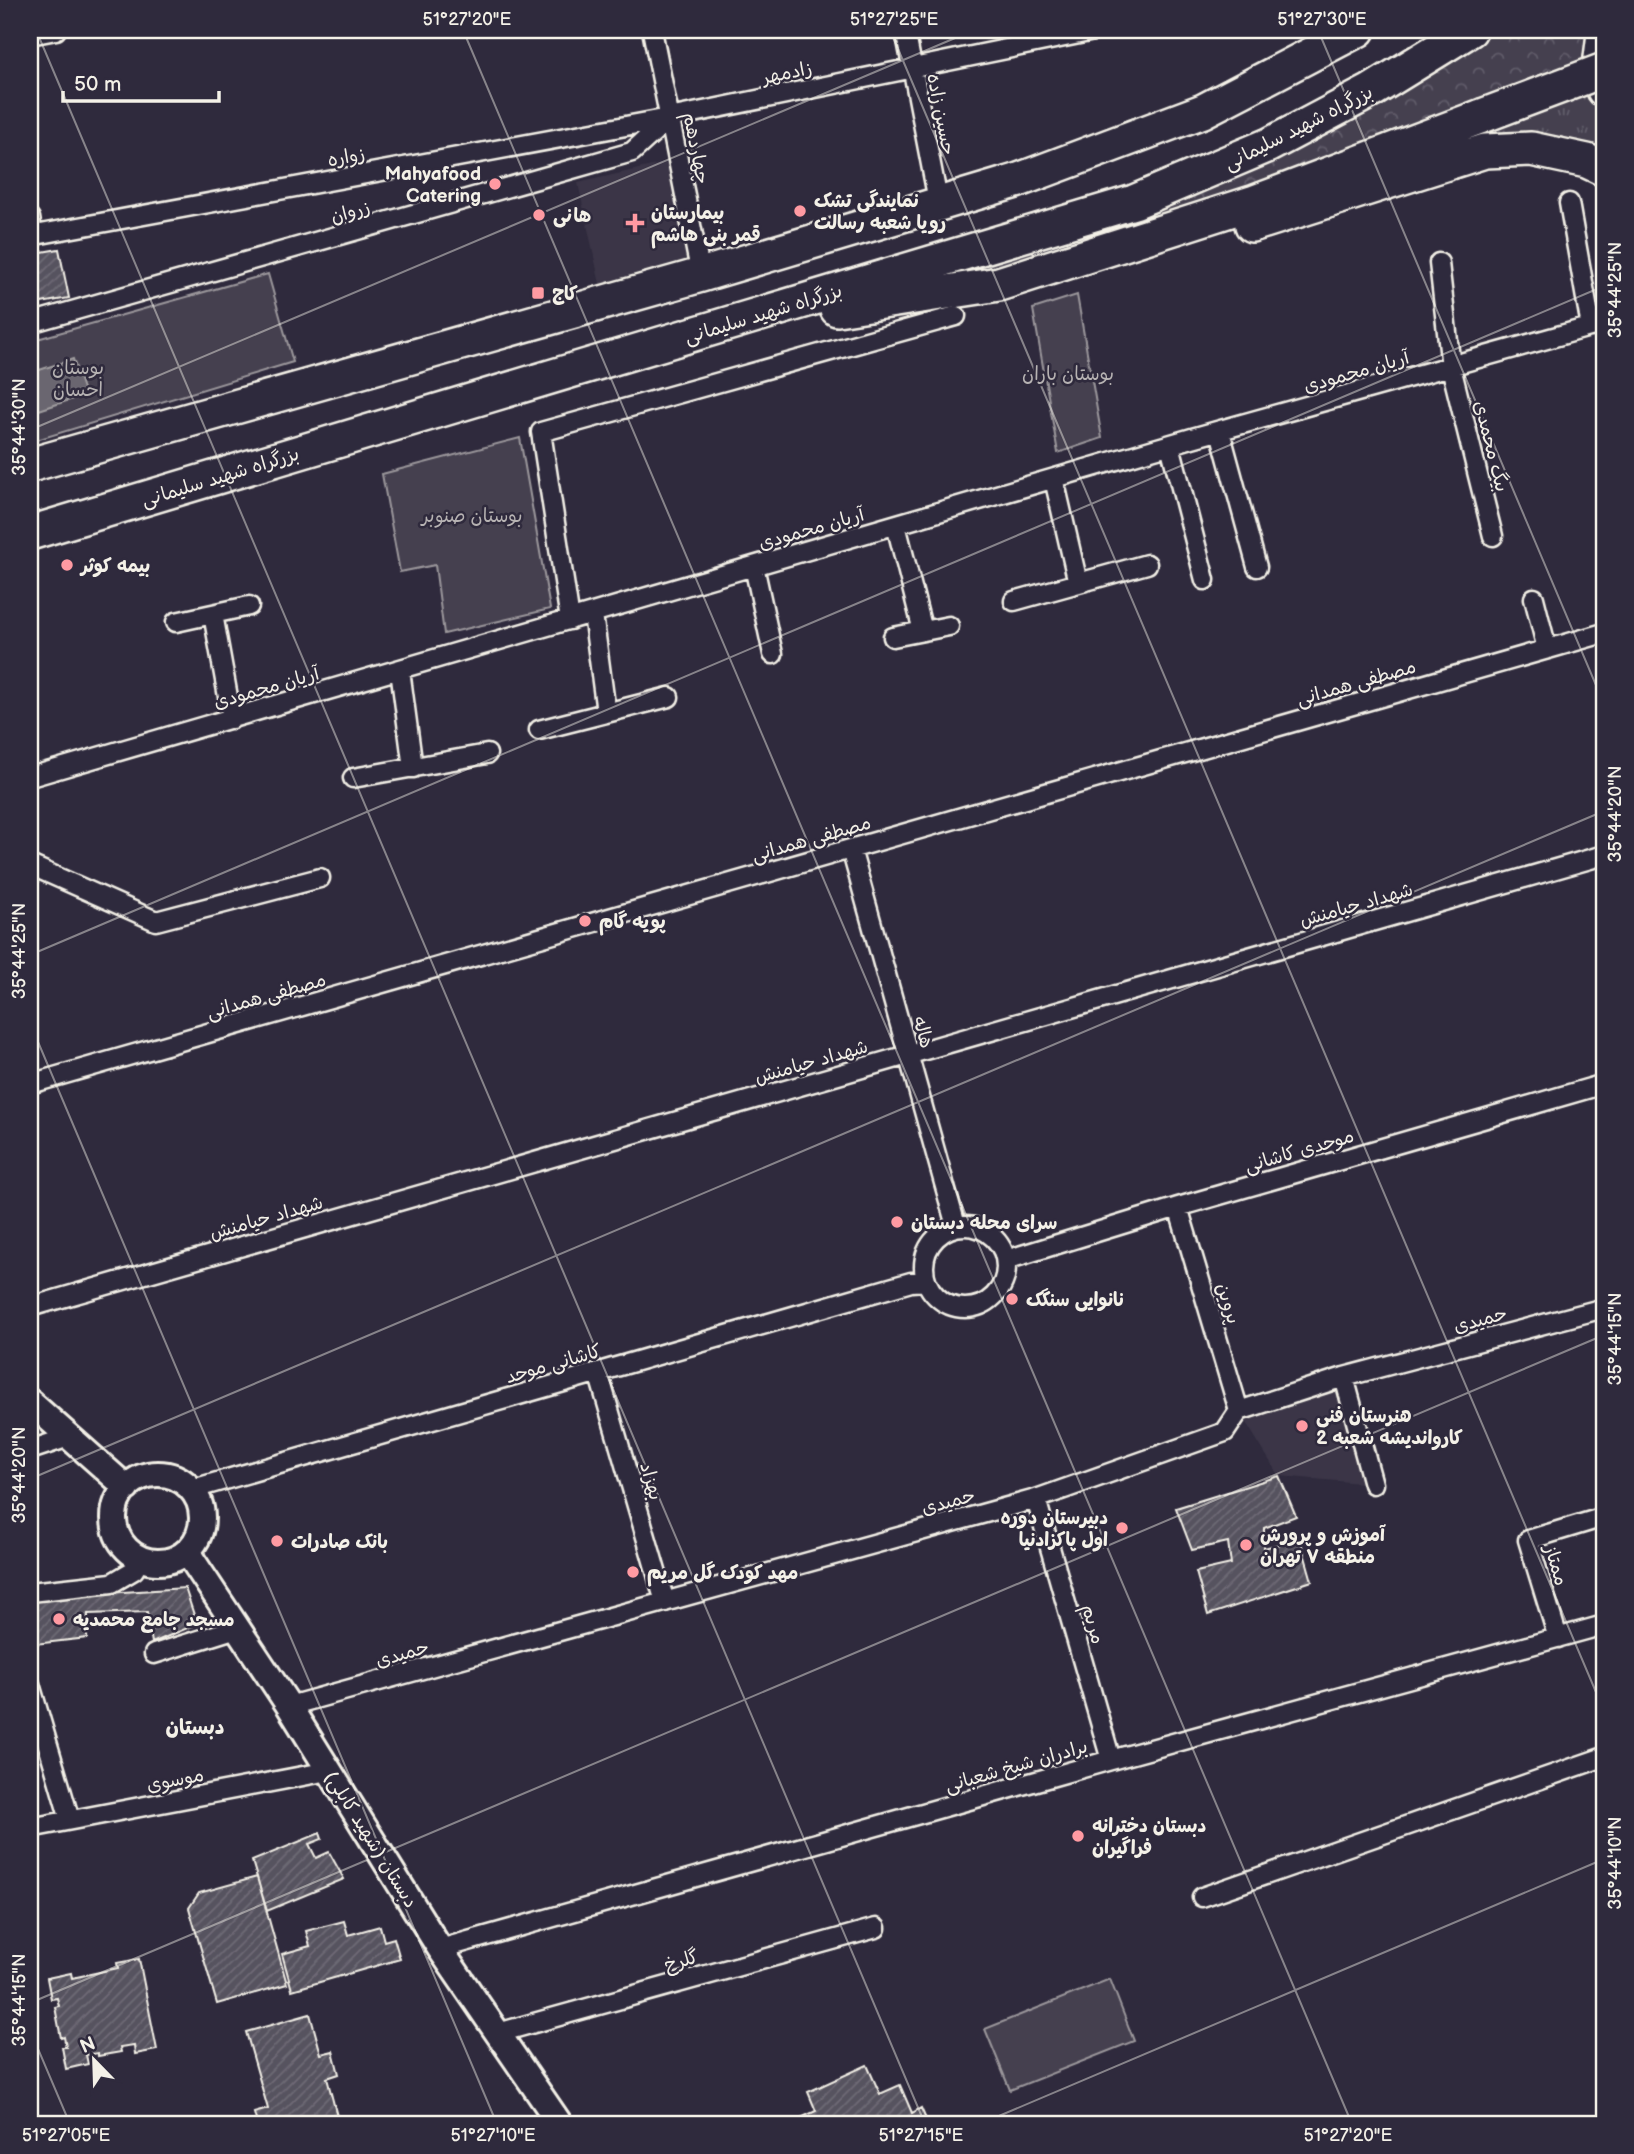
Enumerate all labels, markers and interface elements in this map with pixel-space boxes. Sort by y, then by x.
text: 51°27'20"E [423,9,512,30]
text: 51°27'25"E [850,9,938,30]
text: 51°27'30"E [1277,9,1367,30]
street label: زادمهر [758,57,814,90]
scale bar [63,60,219,104]
street label: حسین زاده [921,71,960,157]
text: 50 m [74,72,121,97]
street label: بزرگراه شهید سلیمانی [1221,81,1377,176]
street label: چهاردهم [675,111,714,186]
street label: زواره [325,143,367,172]
place label: Mahyafood Catering [385,163,481,208]
marker: Mahyafood Catering [487,176,503,192]
place label: نمایندگی تشک رویا شعبه رسالت [814,189,946,235]
street label: زروان [328,196,373,229]
place label: بیمارستان قمر بنی هاشم [651,202,761,249]
marker: نمایندگی تشک رویا شعبه رسالت [792,203,808,219]
place label: هانی [553,205,591,228]
marker: هانی [531,207,547,223]
marker: بیمارستان قمر بنی هاشم [625,213,645,233]
text: 35°44'25"N [1605,242,1626,338]
street label: بزرگراه شهید سلیمانی [682,280,845,349]
place label: کاج [552,283,578,306]
marker: کاج [530,285,546,301]
street label: آریان محمودی [1301,346,1413,398]
park label: بوستان احسان [52,357,104,402]
park label: بوستان باران [1022,363,1114,386]
text: 35°44'30"N [9,378,30,476]
street label: بیگ محمدی [1468,398,1513,494]
street label: بزرگراه شهید سلیمانی [139,443,302,512]
street label: آریان محمودی [756,503,868,555]
park label: بوستان صنوبر [419,505,523,528]
place label: بیمه کوثر [79,555,150,578]
marker: بیمه کوثر [59,557,75,573]
street label: مصطفی همدانی [1294,655,1419,711]
street label: آریان محمودی [211,662,323,714]
text: 35°44'20"N [1605,766,1626,862]
street label: مصطفی همدانی [749,811,874,867]
street label: شهداد حیامنش [1297,878,1416,933]
text: 35°44'25"N [9,903,30,999]
place label: پویه گام [599,910,666,936]
marker: پویه گام [577,913,593,929]
street label: مصطفی همدانی [204,968,329,1024]
street label: هاله [907,1014,938,1051]
street label: شهداد حیامنش [752,1035,871,1090]
street label: موحدی کاشانی [1242,1125,1357,1178]
street label: شهداد حیامنش [207,1191,326,1246]
place label: سرای محله دبستان [911,1212,1057,1235]
marker: سرای محله دبستان [889,1214,905,1230]
street label: پروین [1210,1280,1245,1327]
place label: نانوایی سنگک [1026,1288,1125,1312]
marker: نانوایی سنگک [1004,1291,1020,1307]
text: 35°44'15"N [1605,1293,1626,1385]
street label: حمیدی [1451,1302,1510,1339]
street label: کاشانی موحد [503,1340,604,1389]
place label: هنرستان فنی کارواندیشه شعبه 2 [1316,1405,1463,1451]
marker: هنرستان فنی کارواندیشه شعبه 2 [1294,1418,1310,1434]
text: 35°44'20"N [9,1427,30,1523]
street label: بهزاد [634,1460,667,1503]
street label: حمیدی [919,1484,978,1521]
place label: دبیرستان دوره اول پاکزادنیا [1001,1507,1108,1552]
marker: دبیرستان دوره اول پاکزادنیا [1114,1520,1130,1536]
place label: آموزش و پرورش منطقه ۷ تهران [1260,1524,1386,1569]
place label: بانک صادرات [291,1531,388,1554]
marker: بانک صادرات [269,1533,285,1549]
marker: آموزش و پرورش منطقه ۷ تهران [1238,1537,1254,1553]
street label: ممتاز [1538,1540,1573,1588]
place label: مهد کودک گل مریم [647,1561,798,1587]
marker: مهد کودک گل مریم [625,1564,641,1580]
street label: مریم [1074,1602,1109,1647]
place label: مسجد جامع محمدیه [73,1609,235,1633]
marker: مسجد جامع محمدیه [51,1611,67,1627]
street label: حمیدی [373,1636,432,1673]
district label: دبستان [165,1715,225,1740]
street label: برادران شیخ شعبانی [942,1735,1090,1798]
street label: موسوی [145,1764,206,1797]
street label: دبستان (شهید کابلی) [319,1767,422,1912]
place label: دبستان دخترانه فراگیران [1092,1815,1206,1860]
text: 35°44'10"N [1605,1816,1626,1910]
marker: دبستان دخترانه فراگیران [1070,1828,1086,1844]
street label: گلرخ [662,1946,701,1977]
text: 35°44'15"N [9,1954,30,2046]
north arrow [60,2024,130,2094]
text: N [77,2032,99,2059]
text: 51°27'05"E [22,2125,110,2146]
text: 51°27'10"E [450,2125,536,2146]
text: 51°27'15"E [879,2125,964,2146]
text: 51°27'20"E [1304,2125,1393,2146]

